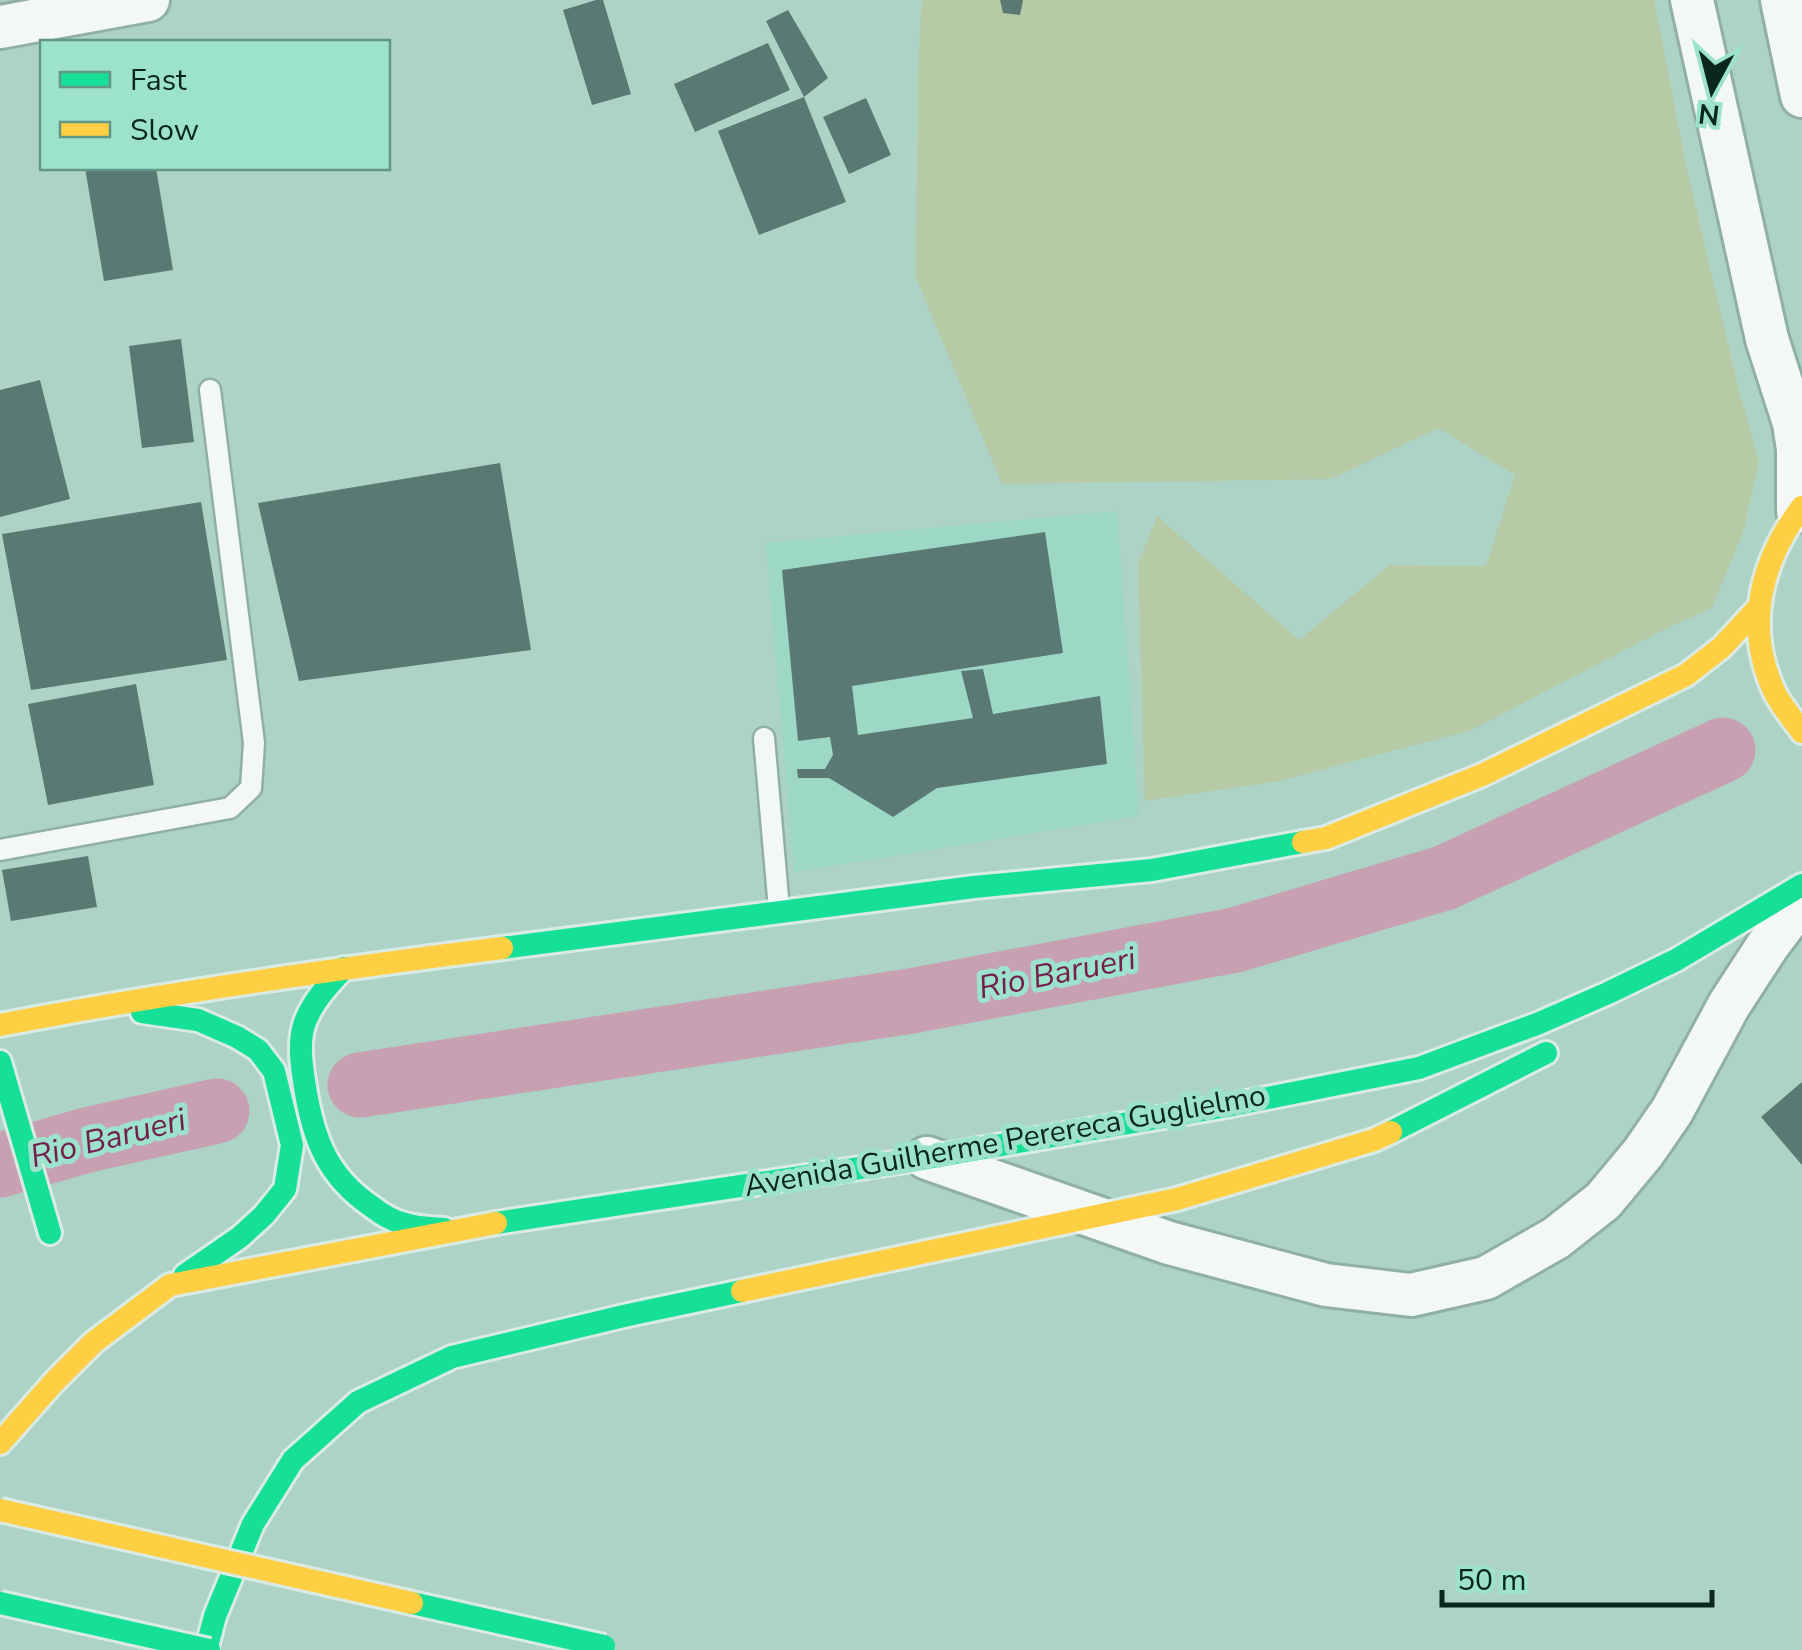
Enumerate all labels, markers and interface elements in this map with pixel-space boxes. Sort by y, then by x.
legend [40,40,390,170]
north arrow [1662,40,1762,140]
text: Fast [130,60,187,101]
text: N [1696,94,1722,134]
text: Slow [130,110,199,151]
water label: Rio Barueri [975,937,1140,1009]
street label: Avenida Guilherme Perereca Guglielmo [741,1075,1269,1207]
water label: Rio Barueri [26,1098,191,1178]
scale bar [1442,1545,1712,1607]
text: 50 m [1457,1560,1526,1601]

